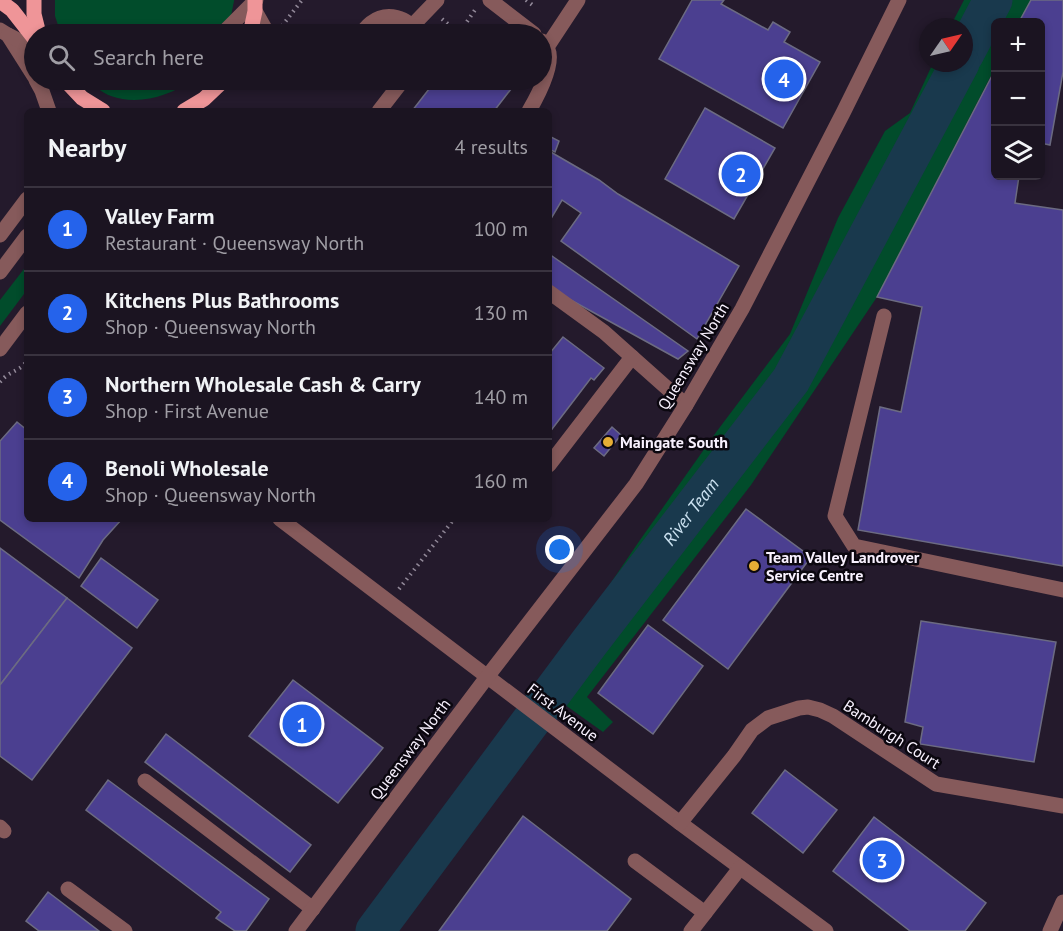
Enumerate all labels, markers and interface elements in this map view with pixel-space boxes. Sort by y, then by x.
north arrow [919,18,973,72]
map controls [991,18,1045,180]
button: + [991,18,1045,72]
search box [24,24,552,90]
icon: search [45,41,78,74]
text: Search here [93,43,204,71]
pin: 4 [764,56,804,101]
button: − [991,72,1045,126]
button: layers [991,126,1045,180]
text: Nearby [48,131,126,164]
text: 4 results [455,134,528,160]
pin: 2 [722,152,760,196]
text: Valley Farm [105,202,215,230]
text: 1 [62,216,73,242]
text: 100 m [474,216,528,242]
text: Restaurant · Queensway North [105,230,364,256]
text: Kitchens Plus Bathrooms [105,286,339,314]
street label: Queensway North [653,299,733,413]
text: 2 [62,300,73,326]
text: 130 m [474,300,528,326]
text: Shop · Queensway North [105,314,316,340]
text: Northern Wholesale Cash & Carry [105,370,421,398]
text: 3 [62,384,73,410]
text: 140 m [474,384,528,410]
text: Shop · First Avenue [105,398,269,424]
place label: Maingate South [620,432,728,452]
marker: Maingate South [601,435,615,449]
text: Benoli Wholesale [105,454,269,482]
text: 4 [62,468,73,494]
text: 160 m [474,468,528,494]
water label: River Team [657,473,724,550]
text: Shop · Queensway North [105,482,316,508]
your location [545,535,574,564]
place label: Team Valley Landrover Service Centre [766,547,920,585]
marker: Team Valley Landrover Service Centre [747,559,761,573]
street label: First Avenue [523,679,603,745]
street label: Queensway North [365,694,455,804]
street label: Bamburgh Court [840,695,945,773]
pin: 1 [282,702,322,746]
pin: 3 [862,838,902,882]

